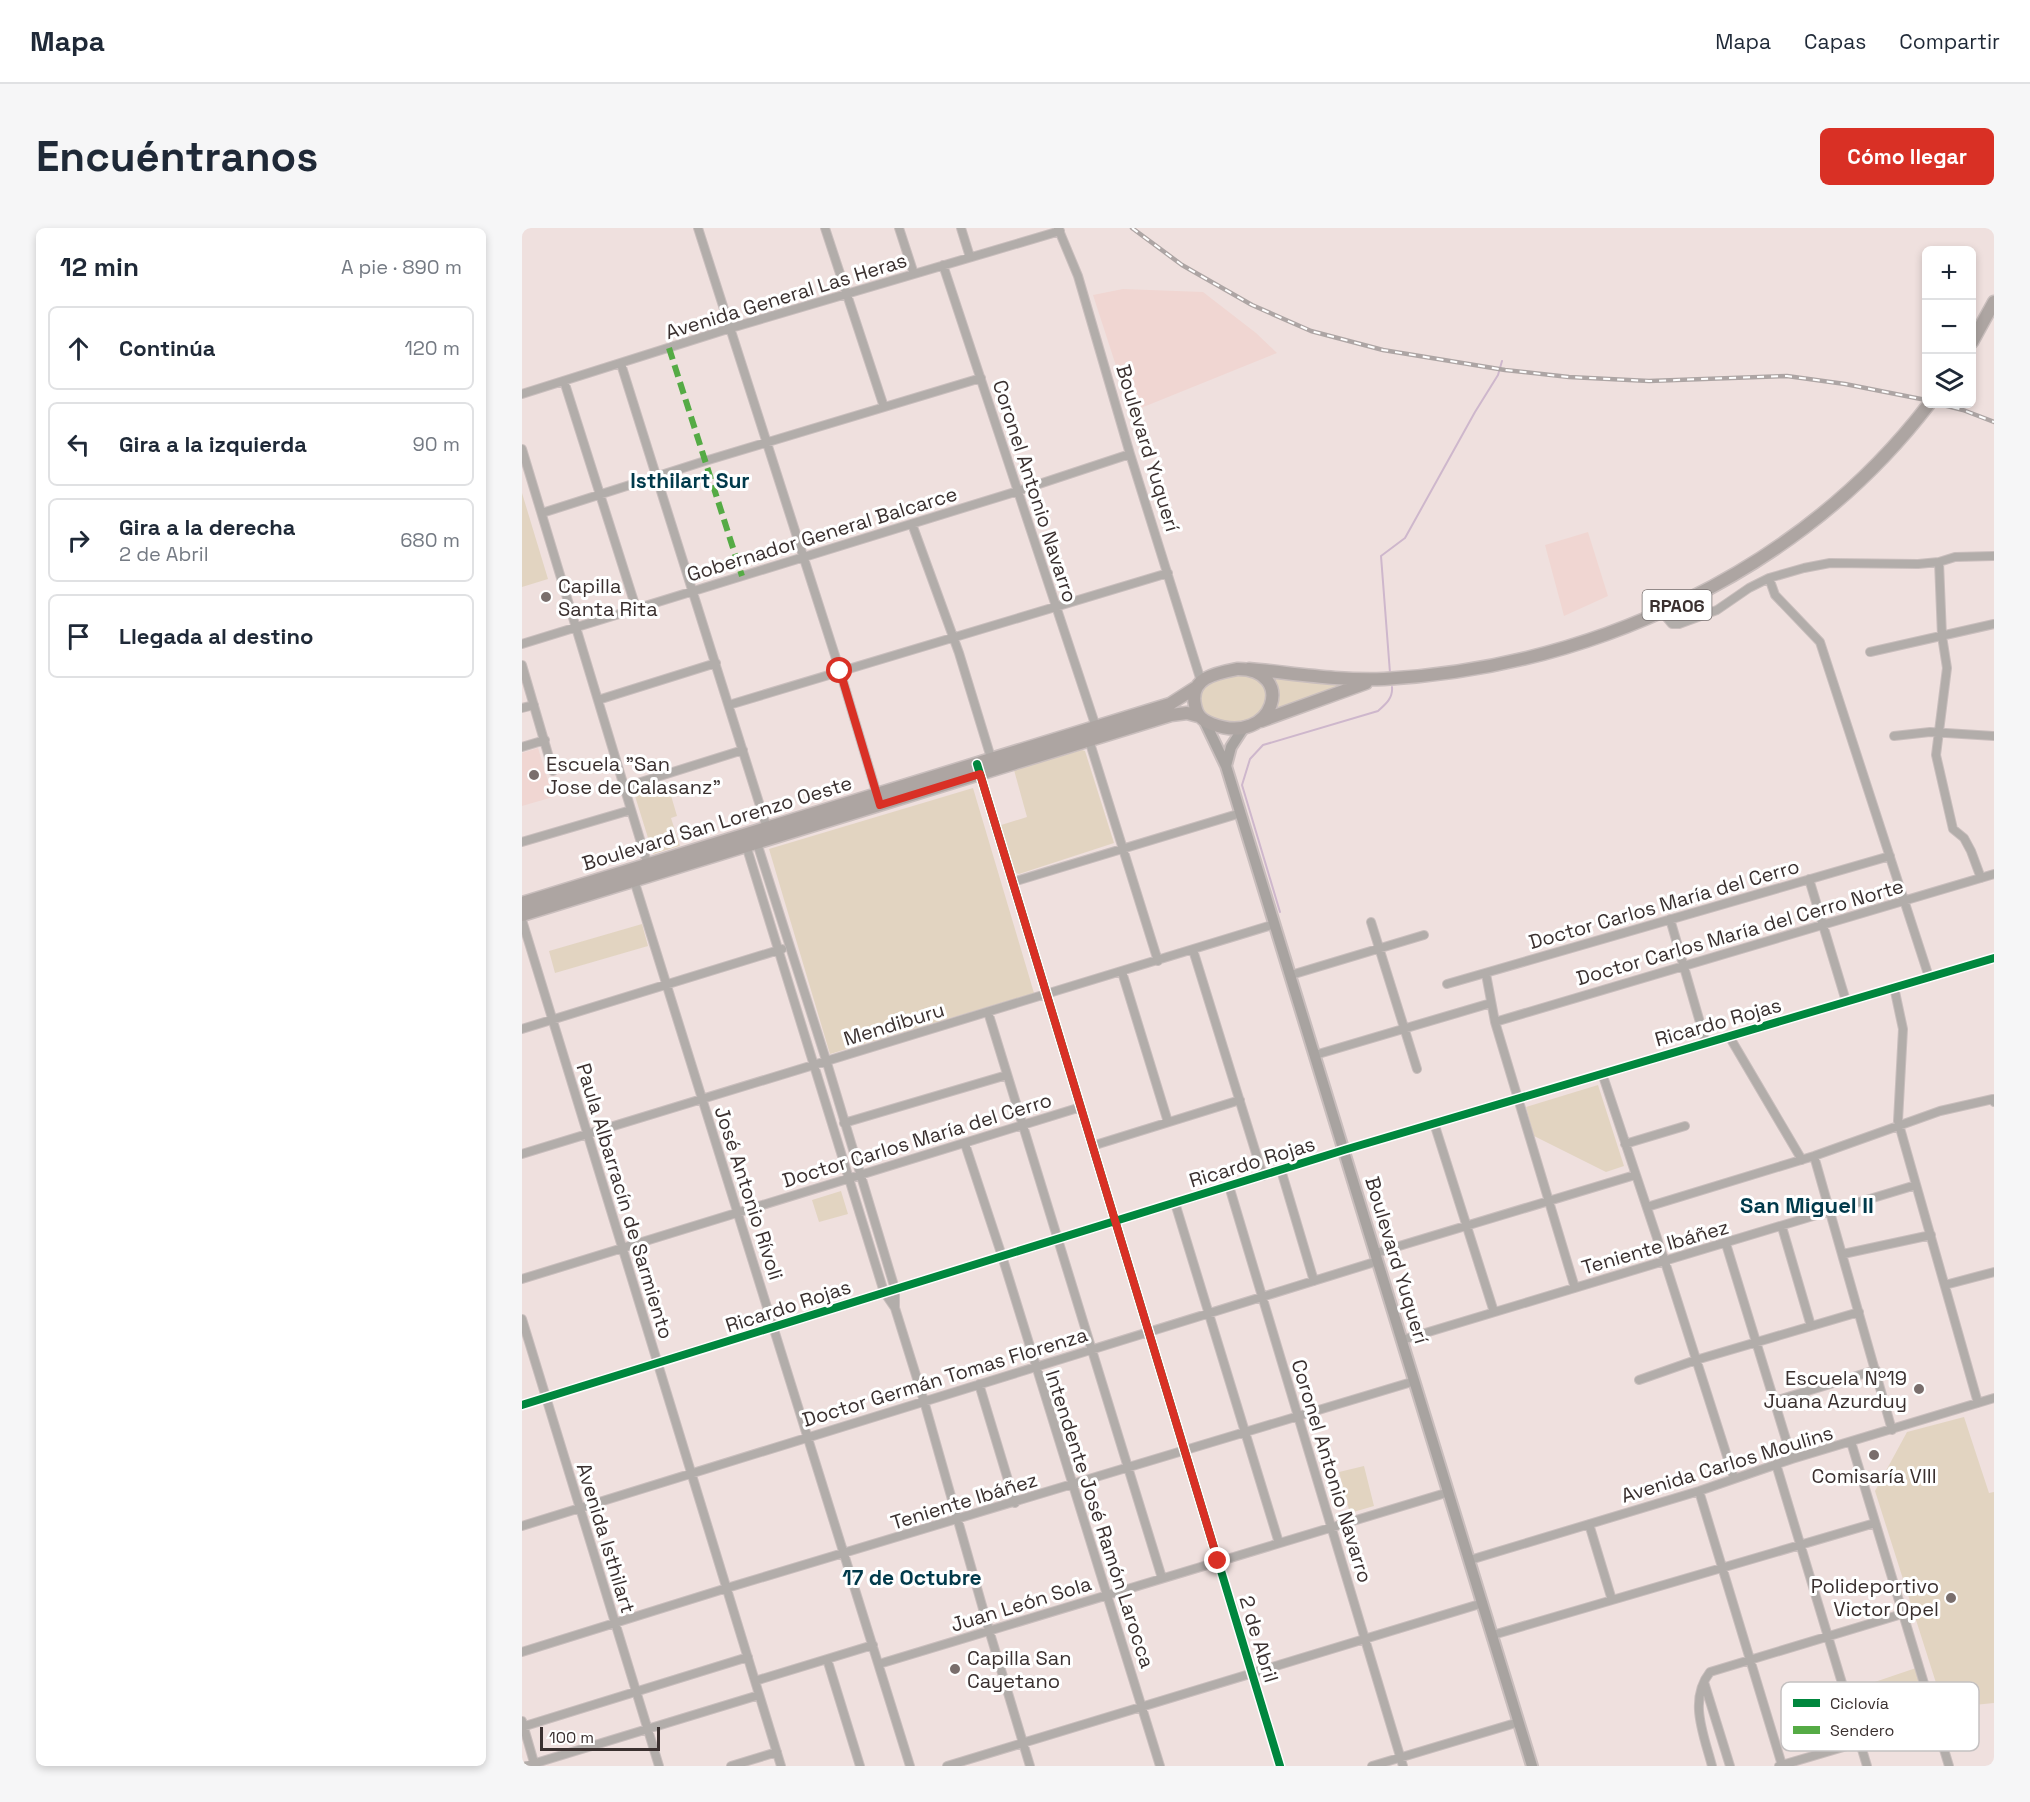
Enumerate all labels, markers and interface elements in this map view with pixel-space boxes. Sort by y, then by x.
text: Mapa [30,23,105,59]
text: Mapa [1715,28,1771,55]
text: Capas [1804,28,1866,55]
text: Compartir [1899,28,2000,55]
button: Cómo llegar [1820,128,1994,185]
text: Encuéntranos [36,130,318,183]
map controls [1922,246,1976,408]
button: + [1922,246,1976,300]
street label: Avenida General Las Heras [662,247,910,345]
text: 12 min [60,250,139,284]
text: A pie · 890 m [341,254,462,280]
button: − [1922,300,1976,354]
icon: ahead [62,332,95,365]
text: Continúa [119,334,215,362]
text: 120 m [404,335,460,361]
button: layers [1922,354,1976,408]
street label: Boulevard Yuquerí [1110,361,1186,535]
street label: Coronel Antonio Navarro [987,376,1083,606]
icon: left [62,428,95,461]
text: Gira a la izquierda [119,430,307,458]
text: 90 m [413,431,460,457]
district label: Isthilart Sur [630,467,750,494]
street label: Gobernador General Balcarce [684,480,960,588]
text: Gira a la derecha [119,513,296,541]
icon: right [62,524,95,557]
text: 680 m [400,527,460,553]
text: 2 de Abril [119,541,209,567]
place label: Capilla Santa Rita [558,573,658,622]
marker: Capilla Santa Rita [539,590,553,604]
road number: RPA06 [1642,590,1712,620]
icon: arrive [62,620,95,653]
text: Llegada al destino [119,622,313,650]
route start [826,657,852,683]
place label: Escuela "San Jose de Calasanz" [546,751,721,800]
marker: Escuela "San Jose de Calasanz" [527,768,541,782]
street label: Boulevard San Lorenzo Oeste [579,770,855,876]
street label: Doctor Carlos María del Cerro [1526,853,1802,955]
street label: Doctor Carlos María del Cerro Norte [1573,873,1907,991]
street label: Ricardo Rojas [1652,992,1784,1052]
street label: Mendiburu [840,996,948,1052]
street label: Paula Albarracín de Sarmiento [571,1060,679,1342]
street label: Doctor Carlos María del Cerro [779,1087,1055,1193]
street label: José Antonio Rívoli [709,1103,789,1283]
street label: Ricardo Rojas [1186,1131,1318,1193]
street label: Boulevard Yuquerí [1359,1173,1435,1347]
district label: San Miguel II [1740,1191,1874,1219]
street label: Teniente Ibáñez [1578,1214,1732,1280]
street label: Ricardo Rojas [722,1273,854,1339]
street label: Doctor Germán Tomas Florenza [799,1321,1091,1433]
street label: Coronel Antonio Navarro [1286,1356,1378,1586]
place label: Escuela Nº19 Juana Azurduy [1763,1365,1907,1414]
street label: Intendente José Ramón Larocca [1039,1367,1161,1671]
marker: Escuela Nº19 Juana Azurduy [1912,1382,1926,1396]
street label: Avenida Carlos Moulins [1618,1419,1836,1509]
marker: Comisaría VIII [1867,1448,1881,1462]
street label: Avenida Isthilart [571,1460,641,1616]
place label: Comisaría VIII [1811,1463,1937,1489]
street label: Teniente Ibáñez [888,1466,1040,1536]
route end [1204,1547,1230,1573]
district label: 17 de Octubre [842,1564,982,1591]
street label: Juan León Sola [947,1570,1095,1638]
place label: Polideportivo Victor Opel [1811,1573,1939,1622]
marker: Polideportivo Victor Opel [1944,1591,1958,1605]
street label: 2 de Abril [1233,1592,1285,1686]
place label: Capilla San Cayetano [967,1645,1072,1694]
marker: Capilla San Cayetano [948,1662,962,1676]
legend [1781,1682,1979,1751]
text: Ciclovía [1830,1693,1889,1714]
text: Sendero [1830,1720,1895,1741]
scale bar [540,1724,660,1752]
text: 100 m [549,1727,594,1748]

